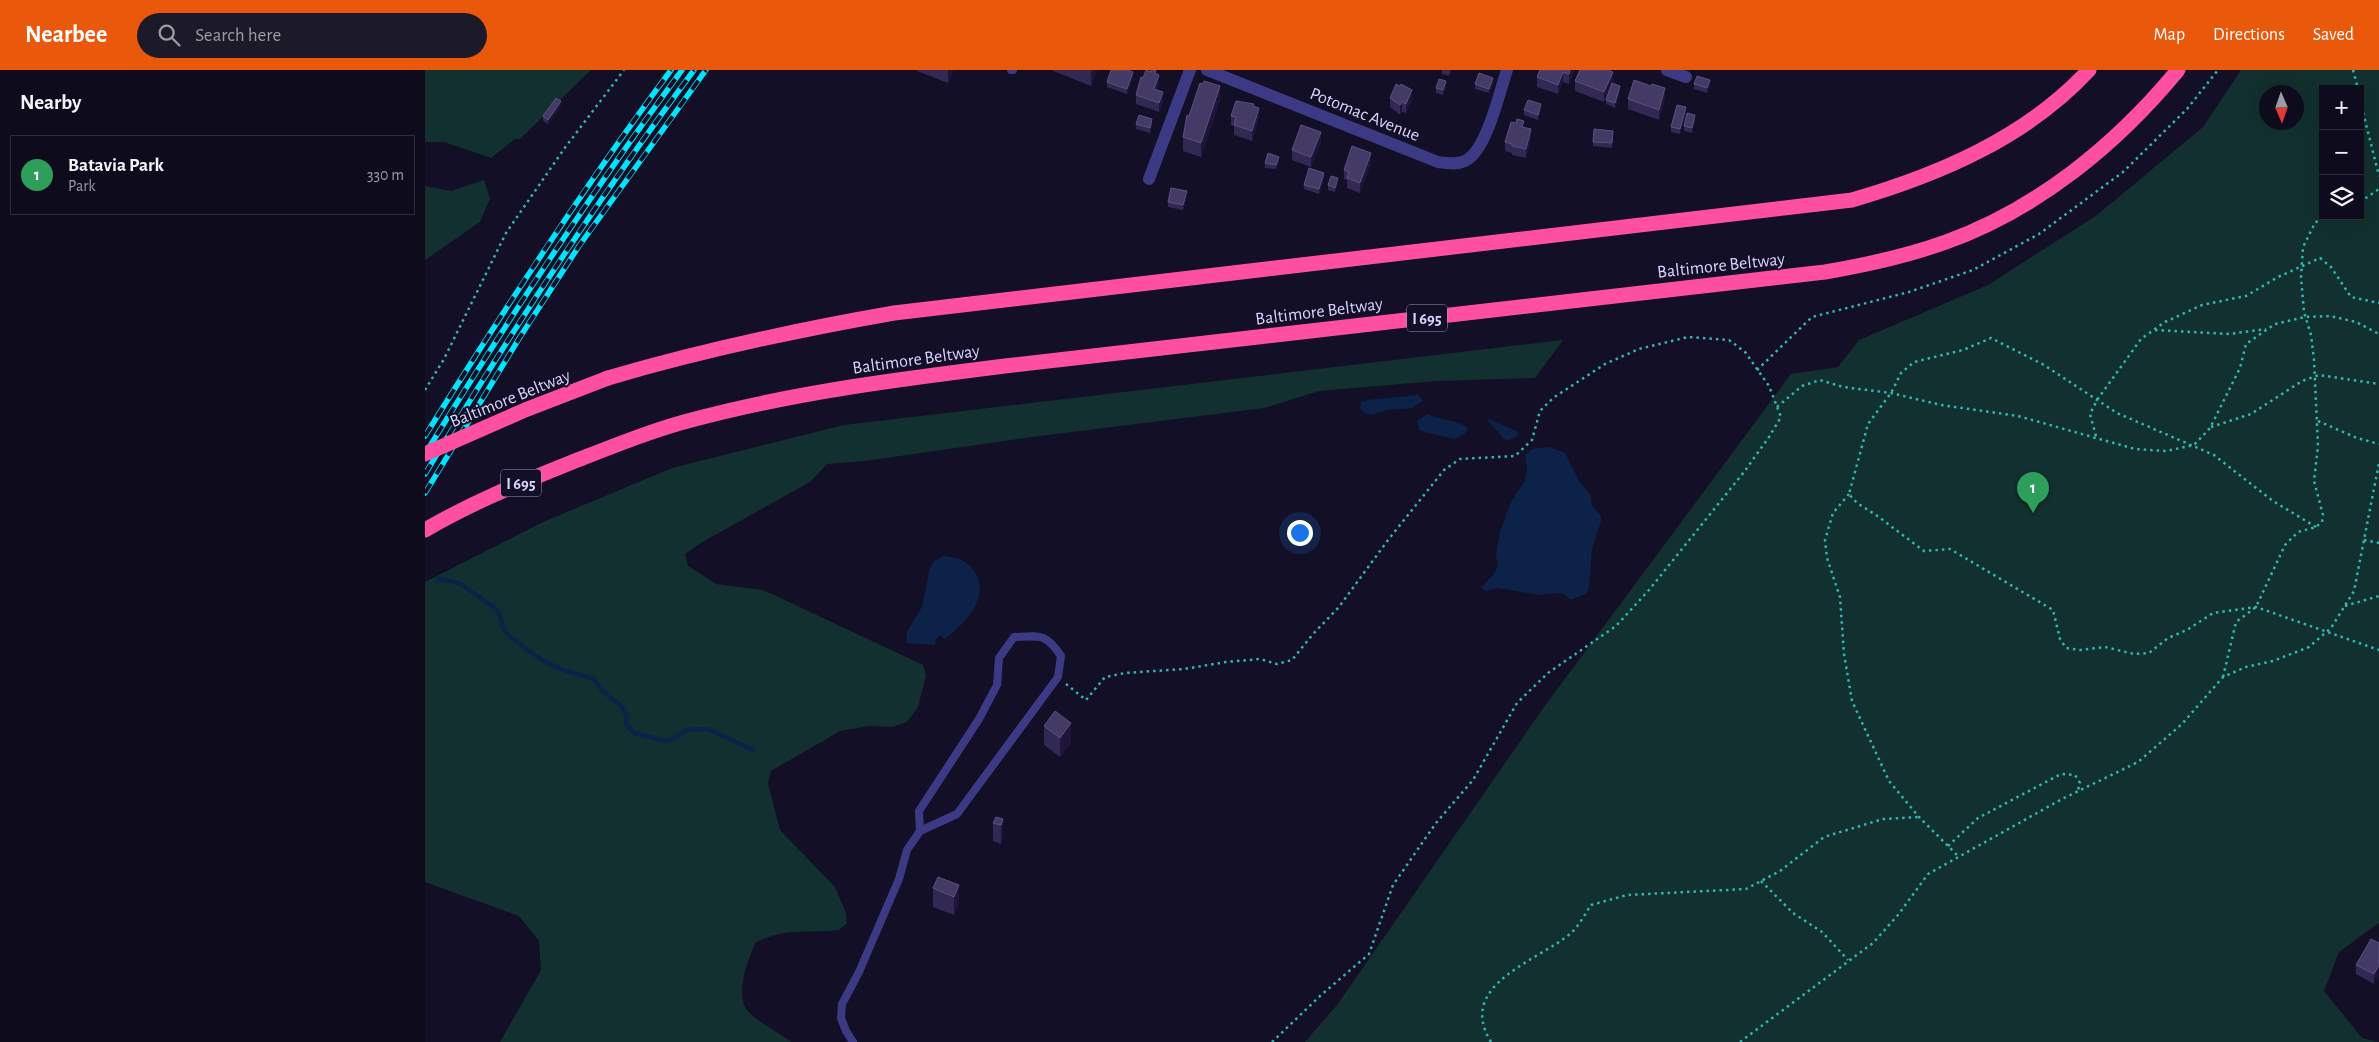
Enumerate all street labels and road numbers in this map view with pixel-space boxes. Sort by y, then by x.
street label: Potomac Avenue [1307,85,1422,145]
street label: Baltimore Beltway [1656,250,1786,282]
street label: Baltimore Beltway [1254,295,1384,329]
road number: I 695 [1407,304,1447,332]
street label: Baltimore Beltway [851,342,981,378]
street label: Baltimore Beltway [448,366,573,431]
road number: I 695 [501,469,541,496]

